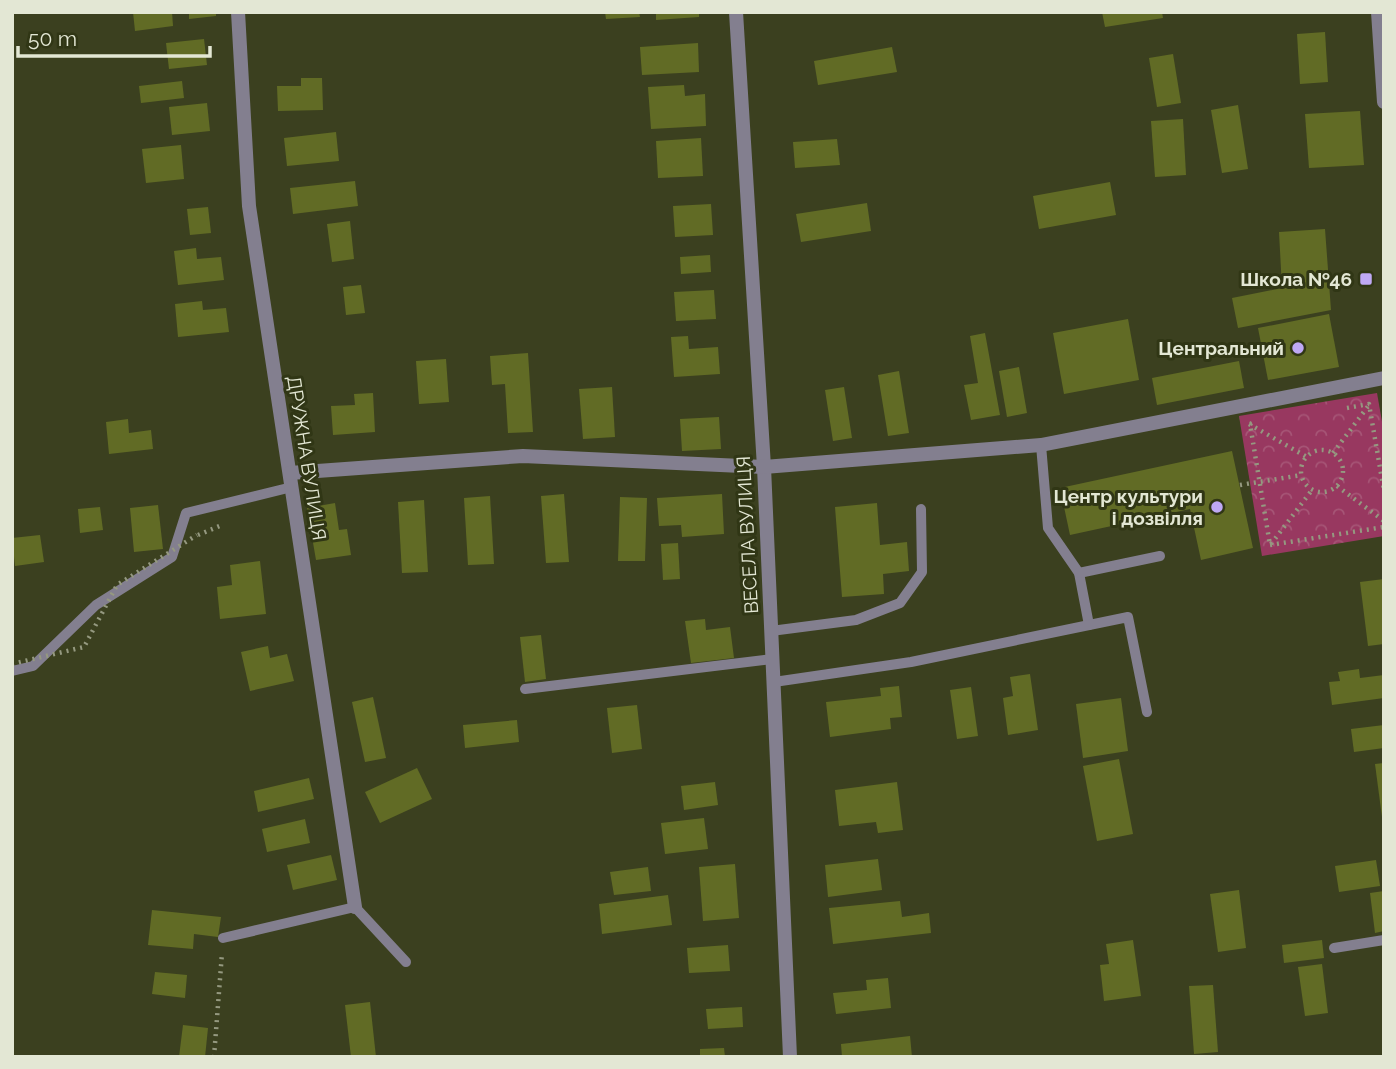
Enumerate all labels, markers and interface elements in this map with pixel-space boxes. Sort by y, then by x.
scale bar [18,14,210,58]
text: 50 m [28,26,77,51]
place label: Школа №46 [1240,268,1352,290]
marker: Школа №46 [1358,271,1374,287]
place label: Центральний [1158,337,1284,359]
marker: Центральний [1290,340,1306,356]
street label: ДРУЖНА ВУЛИЦЯ [283,374,331,542]
street label: ВЕСЕЛА ВУЛИЦЯ [732,455,762,615]
place label: Центр культури і дозвілля [1053,485,1203,529]
marker: Центр культури і дозвілля [1209,499,1225,515]

